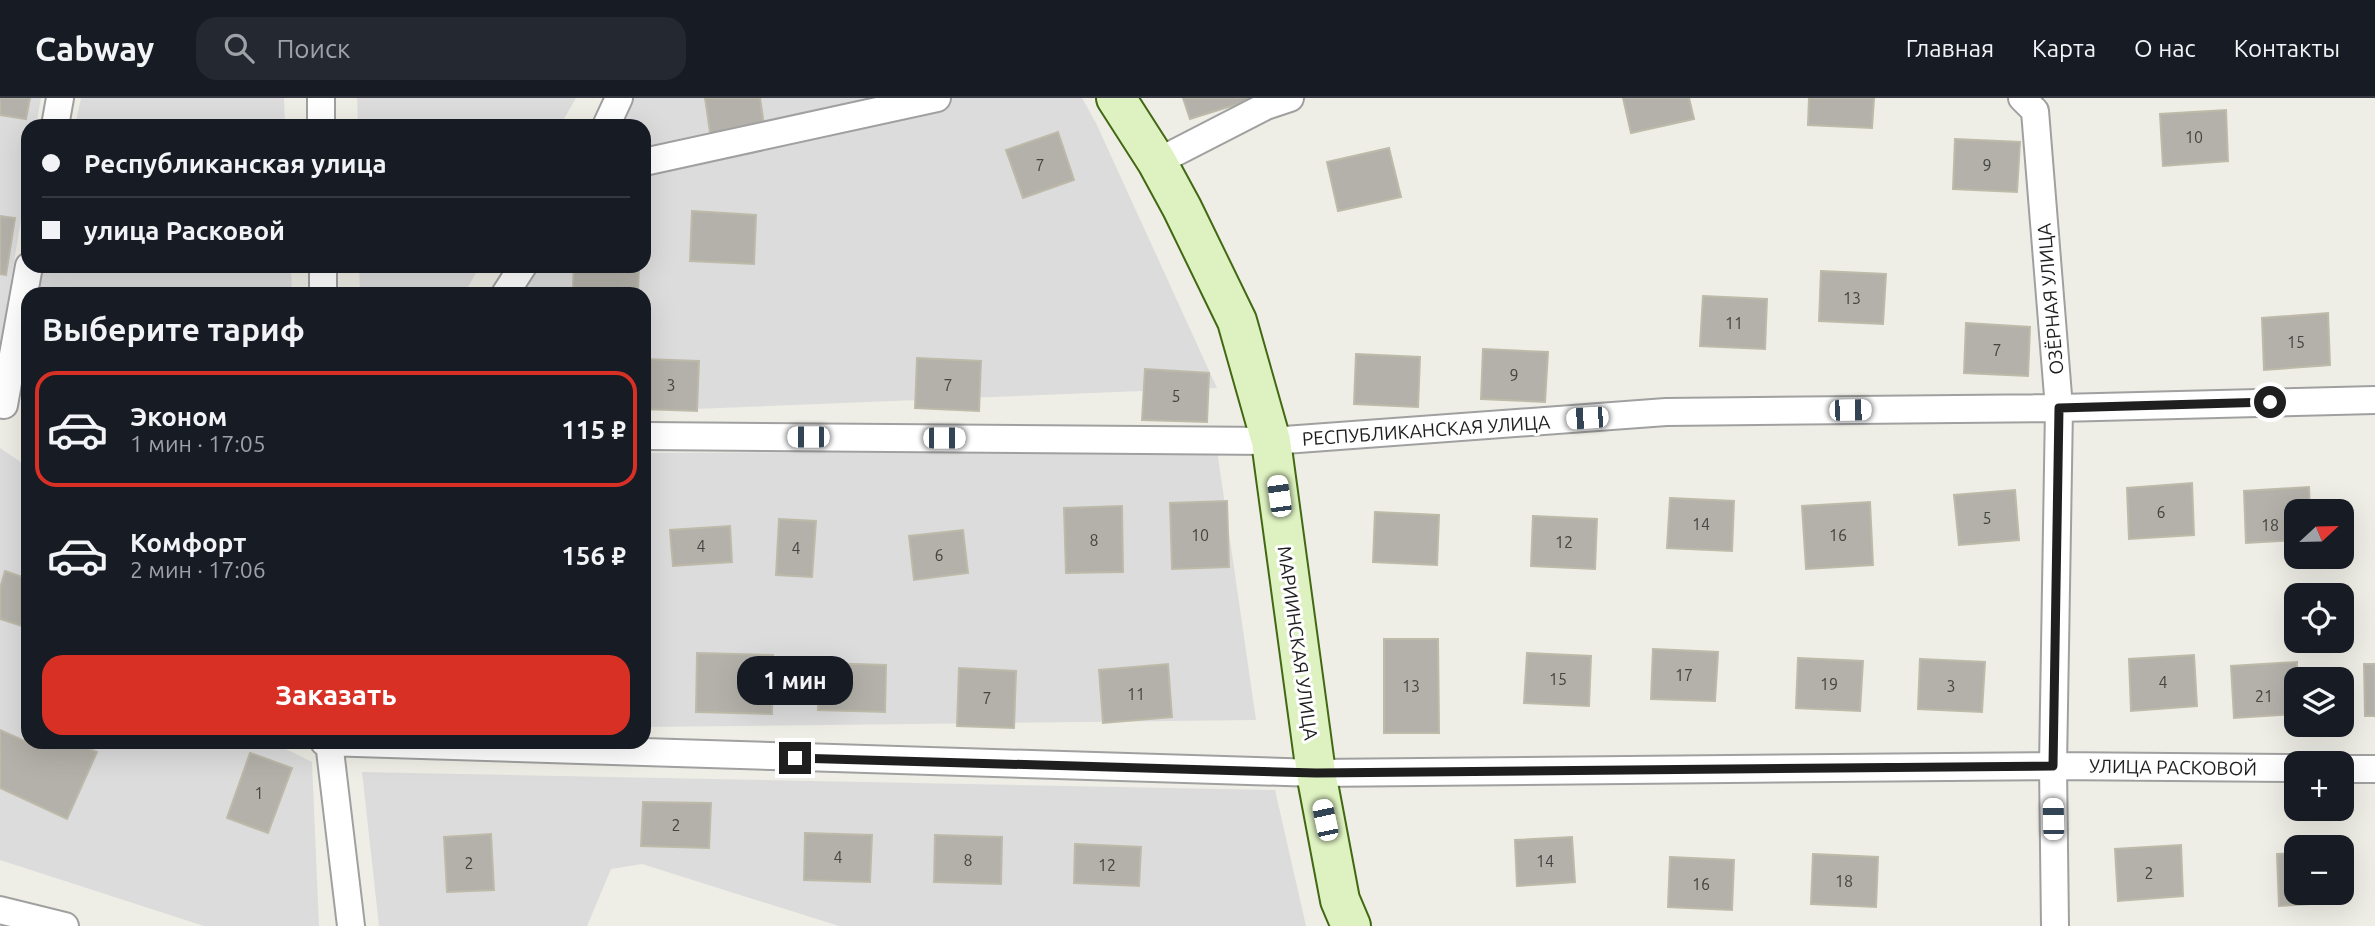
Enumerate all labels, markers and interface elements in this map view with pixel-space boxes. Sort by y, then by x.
search box [196,17,686,80]
icon: search [220,29,258,67]
text: Cabway [35,30,154,67]
text: Поиск [276,34,350,63]
text: Главная [1906,35,1994,62]
text: Карта [2032,35,2096,62]
text: О нас [2134,35,2196,62]
text: Контакты [2234,35,2340,62]
house number: 10 [2185,128,2203,146]
text: Республиканская улица [84,149,387,178]
house number: 7 [1035,156,1045,174]
house number: 9 [1982,156,1992,174]
text: улица Расковой [84,216,285,245]
street label: ОЗЁРНАЯ УЛИЦА [2032,222,2068,376]
house number: 13 [1843,289,1861,307]
text: Выберите тариф [42,311,305,347]
house number: 11 [1725,314,1743,332]
house number: 15 [2287,333,2305,351]
house number: 7 [1992,341,2002,359]
house number: 9 [1509,366,1519,384]
house number: 3 [666,376,676,394]
house number: 7 [943,376,953,394]
route start [2254,386,2286,418]
house number: 5 [1171,387,1181,405]
icon: car [46,398,109,461]
car [1829,399,1872,421]
text: Эконом [130,402,227,431]
car [1566,406,1609,430]
street label: РЕСПУБЛИКАНСКАЯ УЛИЦА [1301,410,1551,450]
text: 115 ₽ [561,415,626,444]
car [788,427,830,448]
car [924,428,966,449]
text: 1 мин · 17:05 [130,431,266,456]
car [1266,474,1293,518]
north arrow [2284,499,2354,569]
map controls [2284,499,2354,905]
house number: 6 [2156,503,2166,521]
house number: 5 [1982,509,1992,527]
house number: 14 [1692,515,1710,533]
house number: 18 [2261,516,2279,534]
icon: car [46,524,109,587]
house number: 10 [1191,526,1209,544]
house number: 16 [1829,526,1847,544]
text: Комфорт [130,528,246,557]
house number: 8 [1089,531,1099,549]
house number: 12 [1555,533,1573,551]
house number: 4 [696,537,706,555]
house number: 4 [791,539,801,557]
text: 156 ₽ [561,541,626,570]
street label: МАРИИНСКАЯ УЛИЦА [1273,545,1323,742]
house number: 6 [934,546,944,564]
text: 2 мин · 17:06 [130,557,266,582]
button: locate [2284,583,2354,653]
button: Заказать [42,655,630,735]
callout: 1 мин [737,656,853,706]
house number: 17 [1675,666,1693,684]
button: layers [2284,667,2354,737]
text: 1 мин [763,668,827,693]
house number: 15 [1549,670,1567,688]
house number: 4 [2158,673,2168,691]
house number: 19 [1820,675,1838,693]
house number: 13 [1402,677,1420,695]
house number: 3 [1946,677,1956,695]
house number: 11 [1127,685,1145,703]
house number: 21 [2255,687,2273,705]
house number: 7 [982,689,992,707]
route end [779,742,811,774]
button: + [2284,751,2354,821]
street label: УЛИЦА РАСКОВОЙ [2089,755,2257,779]
house number: 1 [254,784,264,802]
car [1311,797,1340,843]
car [2043,798,2064,840]
house number: 2 [671,816,681,834]
button: − [2284,835,2354,905]
house number: 4 [833,848,843,866]
house number: 8 [963,851,973,869]
house number: 14 [1536,852,1554,870]
house number: 2 [464,854,474,872]
house number: 12 [1098,856,1116,874]
house number: 2 [2144,864,2154,882]
house number: 18 [1835,872,1853,890]
house number: 16 [1692,875,1710,893]

